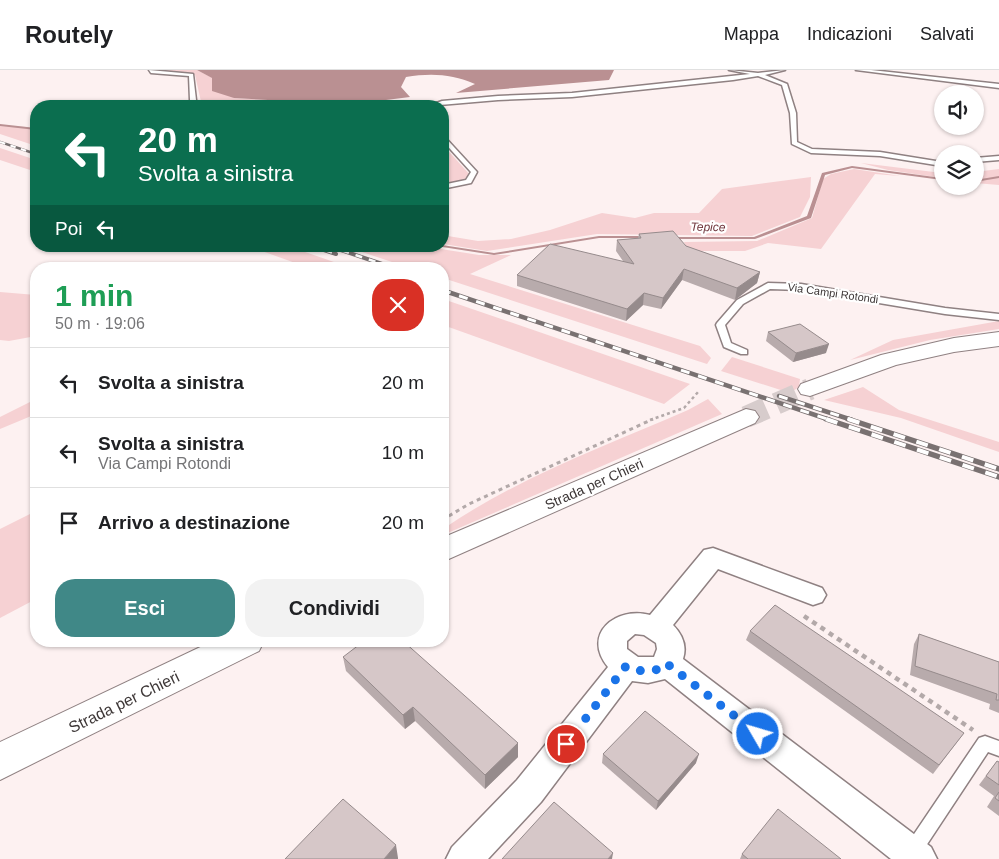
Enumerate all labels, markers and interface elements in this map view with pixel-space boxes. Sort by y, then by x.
text: Routely [25,21,113,48]
text: Mappa [724,24,779,44]
text: Indicazioni [807,24,892,44]
text: Salvati [920,24,974,44]
map controls [934,85,984,195]
button: sound [934,85,984,135]
icon: left [55,120,120,185]
text: 20 m [138,120,218,159]
button: layers [934,145,984,195]
text: Svolta a sinistra [138,161,293,186]
icon: left [92,215,120,243]
text: Poi [55,218,82,239]
water label: Tepice [690,220,726,234]
text: 1 min [55,279,133,312]
button: close [372,279,424,331]
street label: Via Campi Rotondi [787,281,879,305]
text: 50 m · 19:06 [55,315,145,332]
icon: left [55,369,83,397]
text: Svolta a sinistra [98,372,244,393]
text: 20 m [382,372,424,393]
text: Svolta a sinistra [98,433,244,454]
icon: left [55,439,83,467]
text: 10 m [382,442,424,463]
text: Via Campi Rotondi [98,455,231,472]
street label: Strada per Chieri [542,455,646,513]
icon: arrive [55,509,83,537]
text: Arrivo a destinazione [98,512,290,533]
text: 20 m [382,512,424,533]
button: Esci [55,579,235,637]
button: Condividi [245,579,424,637]
street label: Strada per Chieri [66,668,182,736]
position arrow [731,707,783,759]
pin [545,723,587,765]
icon: arrive [552,730,580,758]

